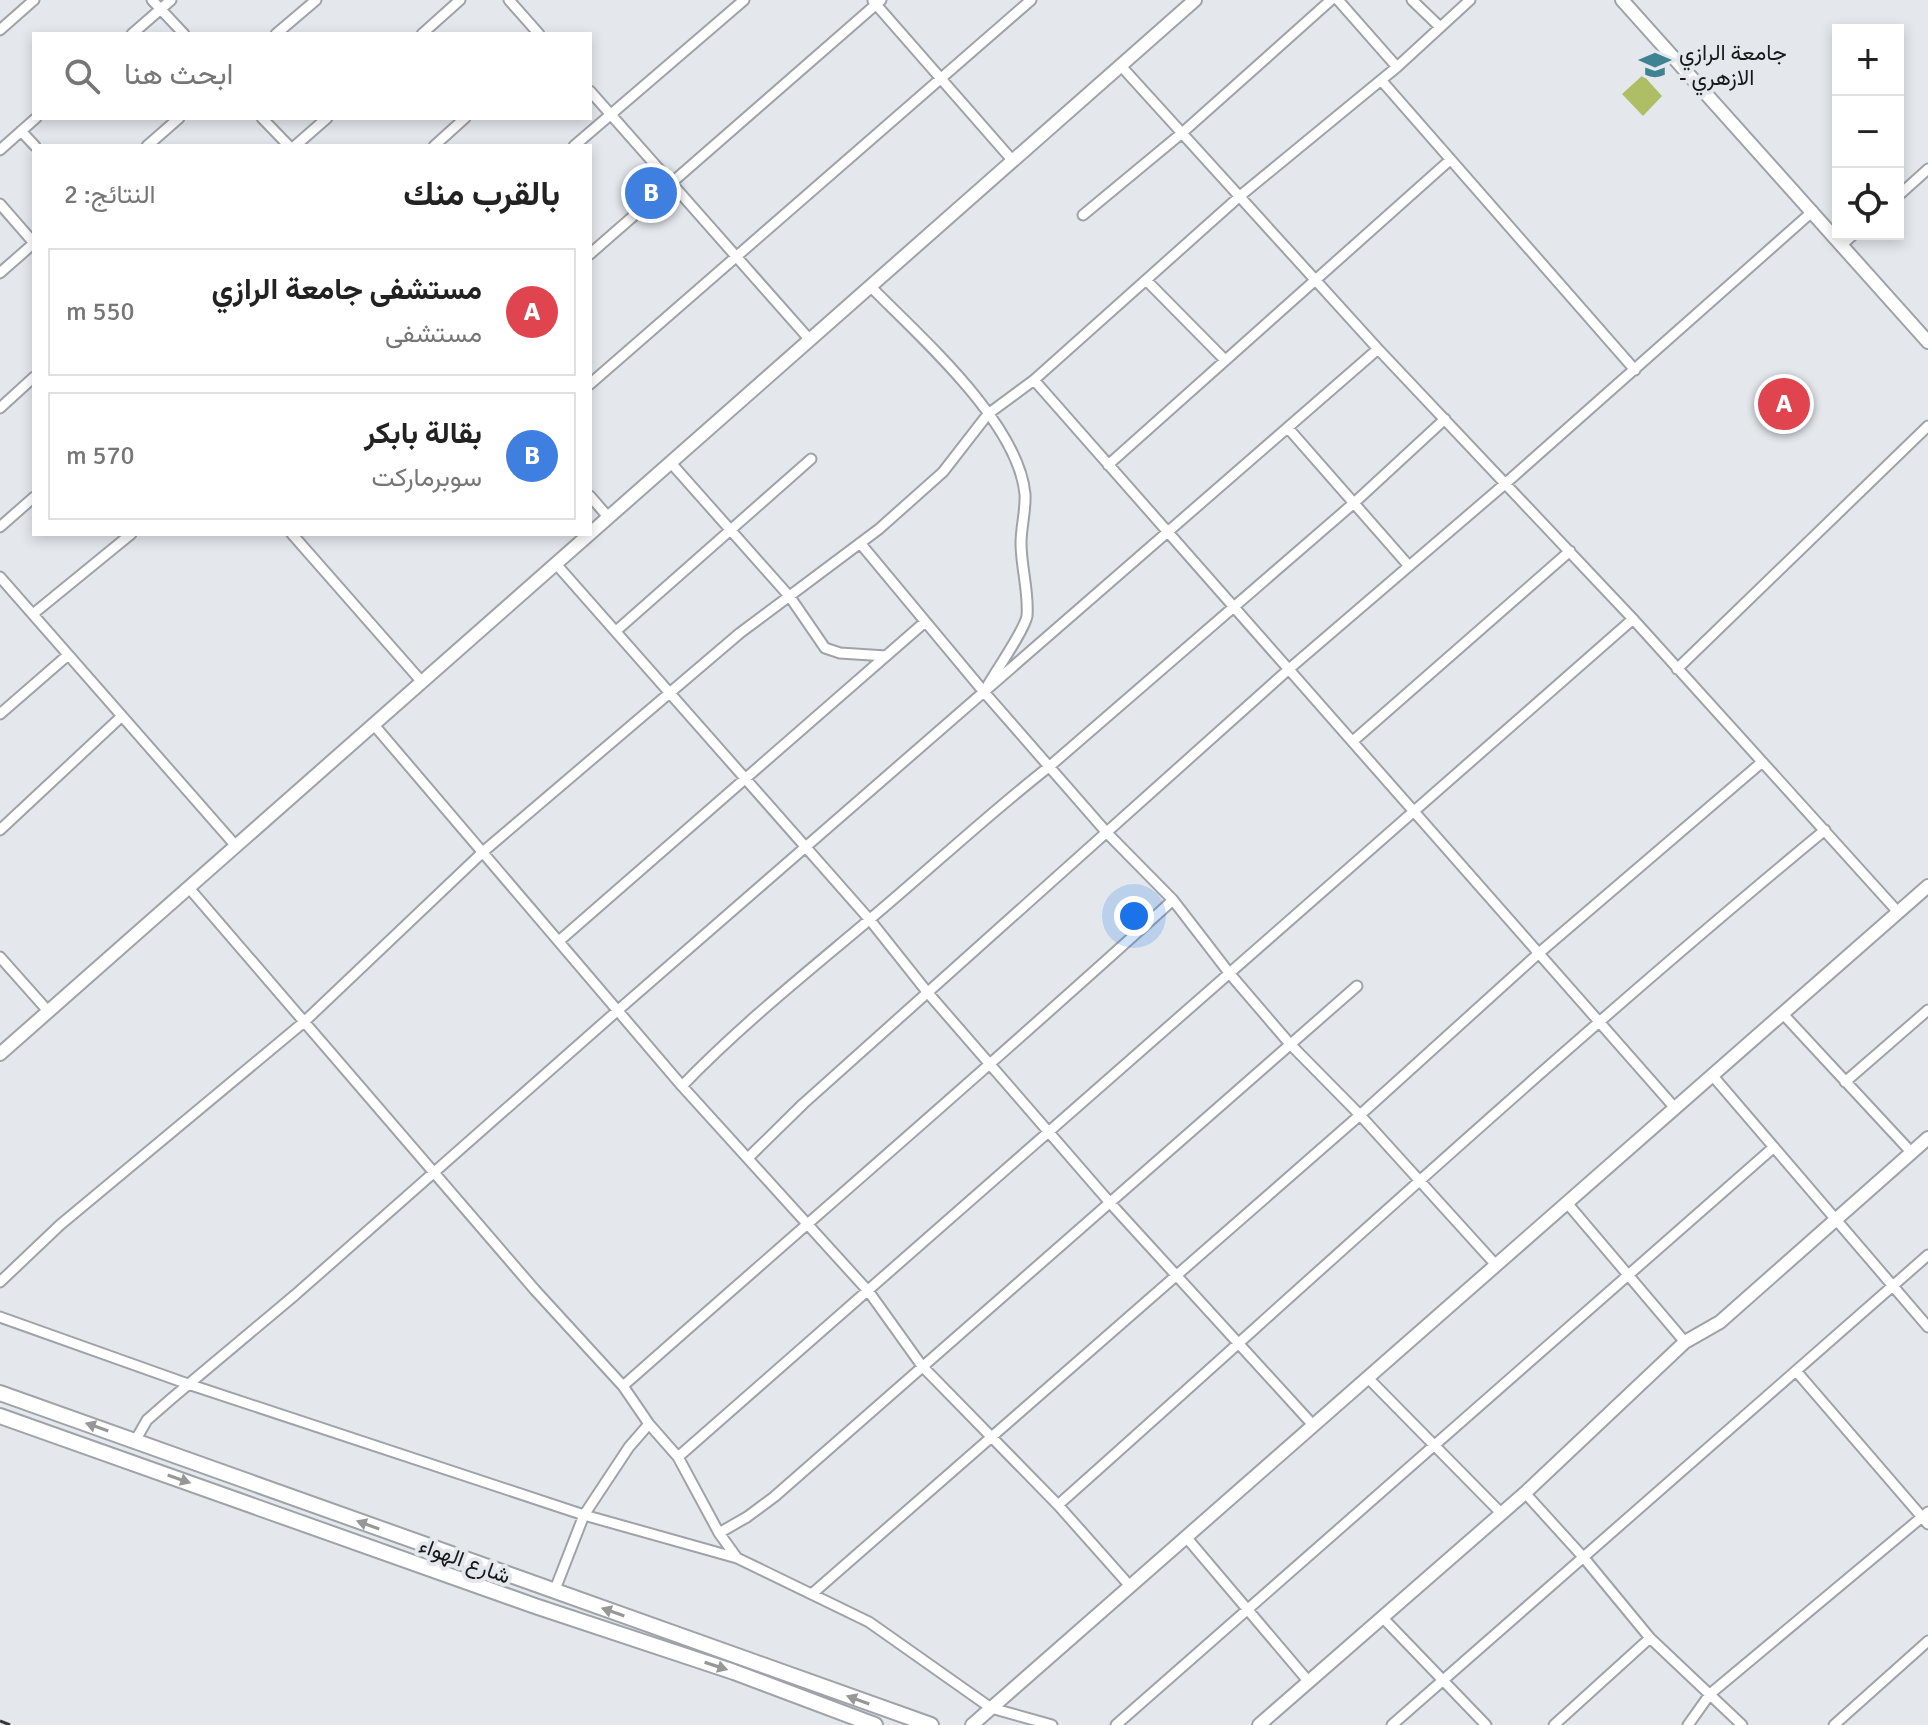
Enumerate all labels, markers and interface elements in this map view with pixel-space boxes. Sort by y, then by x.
map controls [1832,24,1904,240]
button: + [1832,24,1904,96]
search box [32,32,592,120]
place label: جامعة الرازي - الازهري [1679,39,1787,96]
school or university icon: جامعة الرازي - الازهري [1638,48,1672,82]
icon: search [60,54,104,98]
text: ابحث هنا [124,56,234,93]
button: − [1832,96,1904,168]
pin: B [625,163,677,223]
button: locate [1832,168,1904,240]
text: بالقرب منك [403,173,560,215]
text: النتائج: 2 [64,179,156,211]
text: مستشفى جامعة الرازي [211,271,482,308]
text: 550 m [66,296,135,328]
text: A [524,296,540,328]
text: مستشفى [385,318,482,350]
pin: A [1758,374,1810,434]
text: بقالة بابكر [364,415,482,452]
text: 570 m [66,440,135,472]
text: B [524,440,540,472]
text: سوبرماركت [371,462,482,494]
your location [1114,896,1154,936]
one-way arrow [85,1421,109,1433]
one-way arrow [168,1474,192,1486]
one-way arrow [356,1518,380,1531]
street label: شارع الهواء [415,1531,514,1590]
one-way arrow [600,1606,624,1618]
one-way arrow [704,1661,728,1673]
one-way arrow [845,1693,869,1705]

